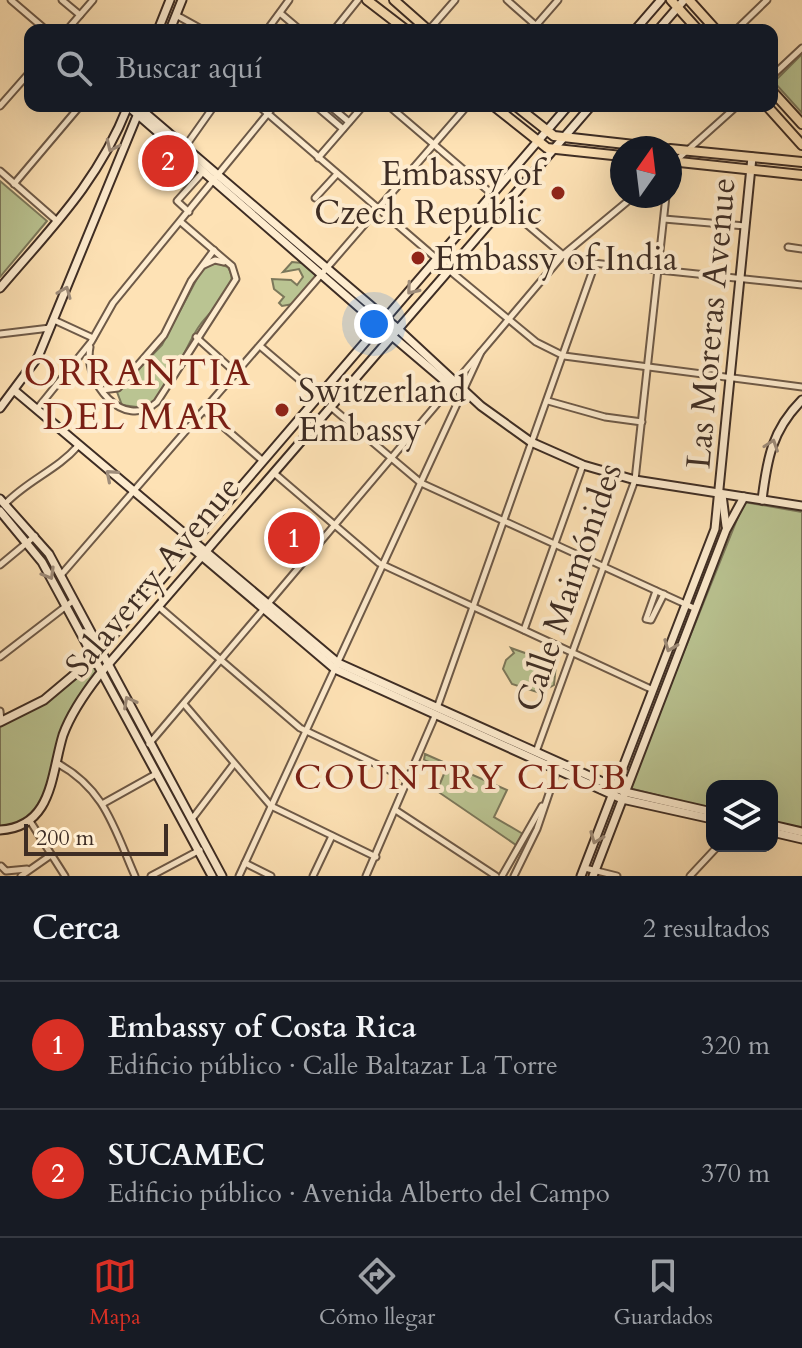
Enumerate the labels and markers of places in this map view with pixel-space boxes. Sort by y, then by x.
pin: 2 [142,131,194,191]
place label: Embassy of Czech Republic [314,151,548,236]
marker: Embassy of Czech Republic [549,184,567,202]
place label: Embassy of India [434,236,678,282]
marker: Embassy of India [409,249,427,267]
place label: Switzerland Embassy [298,368,466,453]
marker: Switzerland Embassy [273,401,291,419]
pin: 1 [268,508,320,568]

